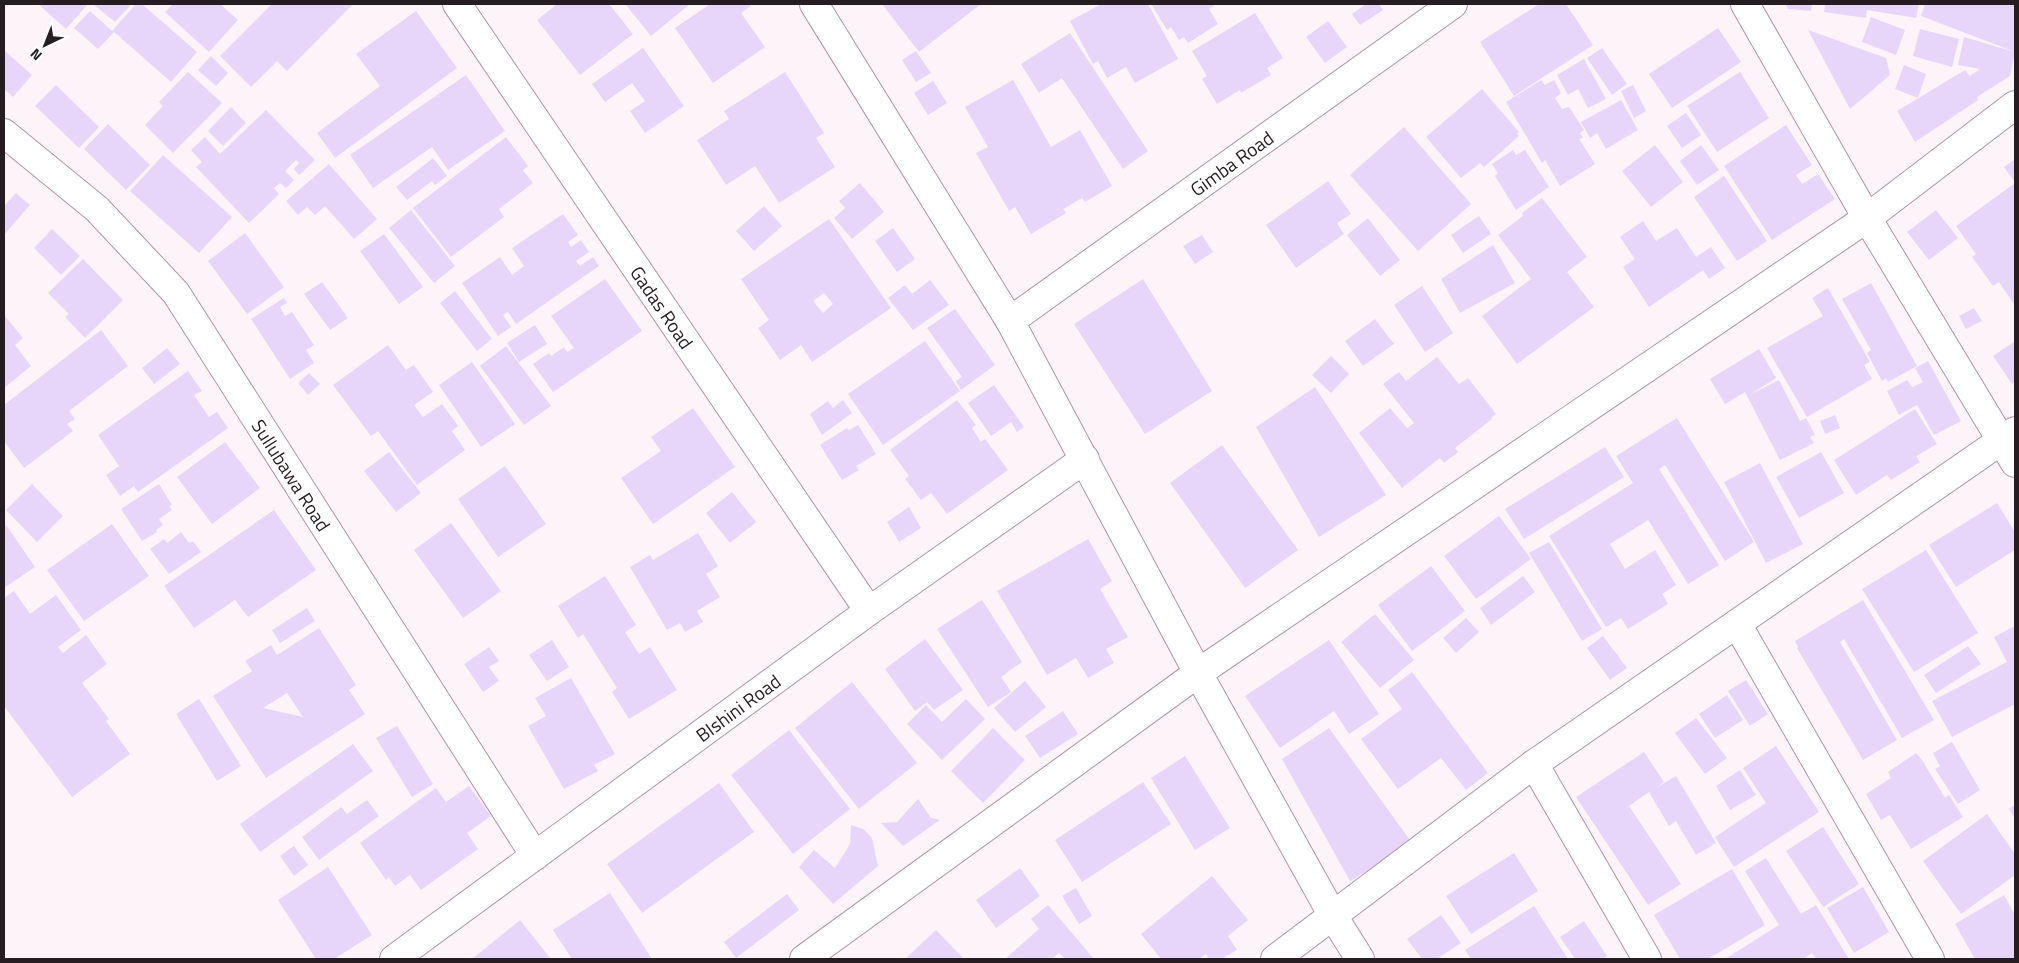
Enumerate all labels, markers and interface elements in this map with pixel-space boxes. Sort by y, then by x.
north arrow [20,20,70,70]
text: N [25,44,47,66]
street label: Gimba Road [1183,123,1279,203]
street label: Gadas Road [624,259,701,354]
street label: Sullubawa Road [245,413,339,537]
street label: BIshini Road [689,666,786,748]

